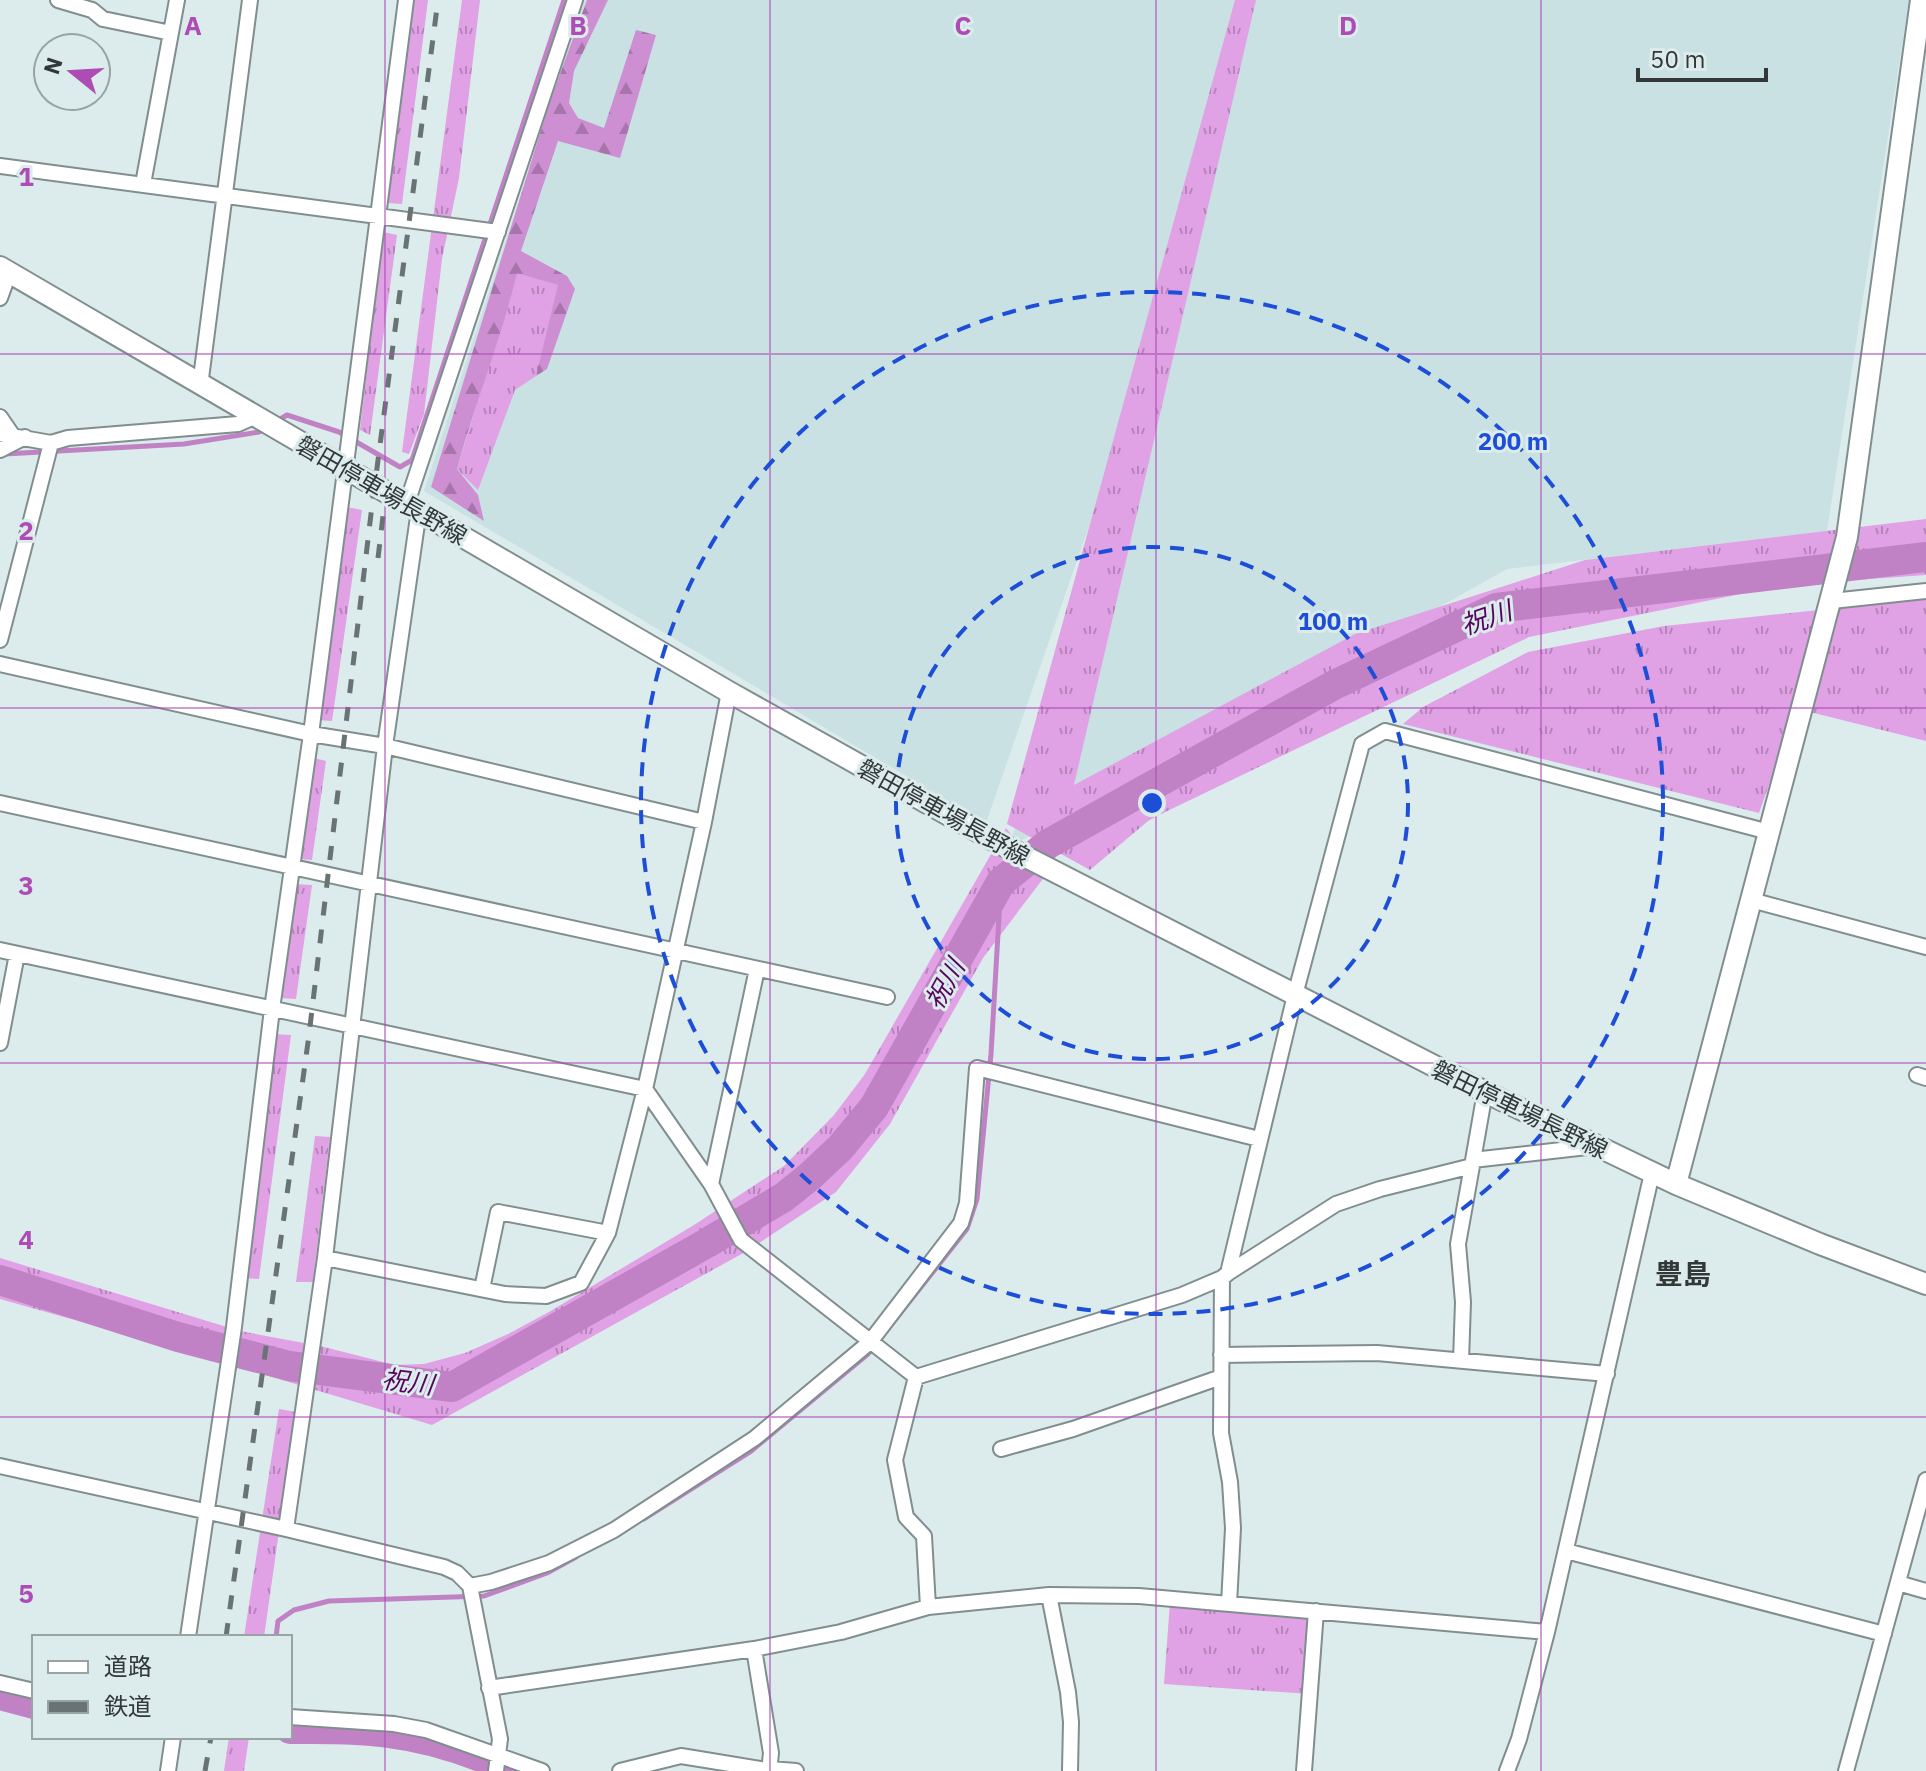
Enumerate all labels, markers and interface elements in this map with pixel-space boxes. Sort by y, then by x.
text: A [184,8,202,42]
text: B [569,8,587,42]
text: C [955,8,972,42]
text: D [1339,8,1357,42]
north arrow [32,32,112,112]
scale bar [1638,32,1766,82]
text: 50 m [1650,43,1705,75]
text: N [36,54,69,78]
text: 1 [18,159,34,193]
text: 200 m [1478,425,1548,457]
street label: 磐田停車場長野線 [291,428,473,552]
text: 2 [18,513,34,547]
water label: 祝川 [1456,591,1519,642]
text: 100 m [1298,605,1368,637]
street label: 磐田停車場長野線 [852,751,1036,873]
centre of rings [1138,789,1166,817]
text: 3 [18,868,34,902]
water label: 祝川 [917,950,973,1015]
street label: 磐田停車場長野線 [1427,1053,1613,1165]
text: 4 [18,1222,34,1256]
district label: 豊島 [1655,1255,1711,1292]
water label: 祝川 [380,1361,439,1401]
text: 5 [18,1576,34,1610]
legend [32,1635,292,1739]
text: 道路 [104,1650,152,1682]
text: 鉄道 [104,1690,152,1722]

